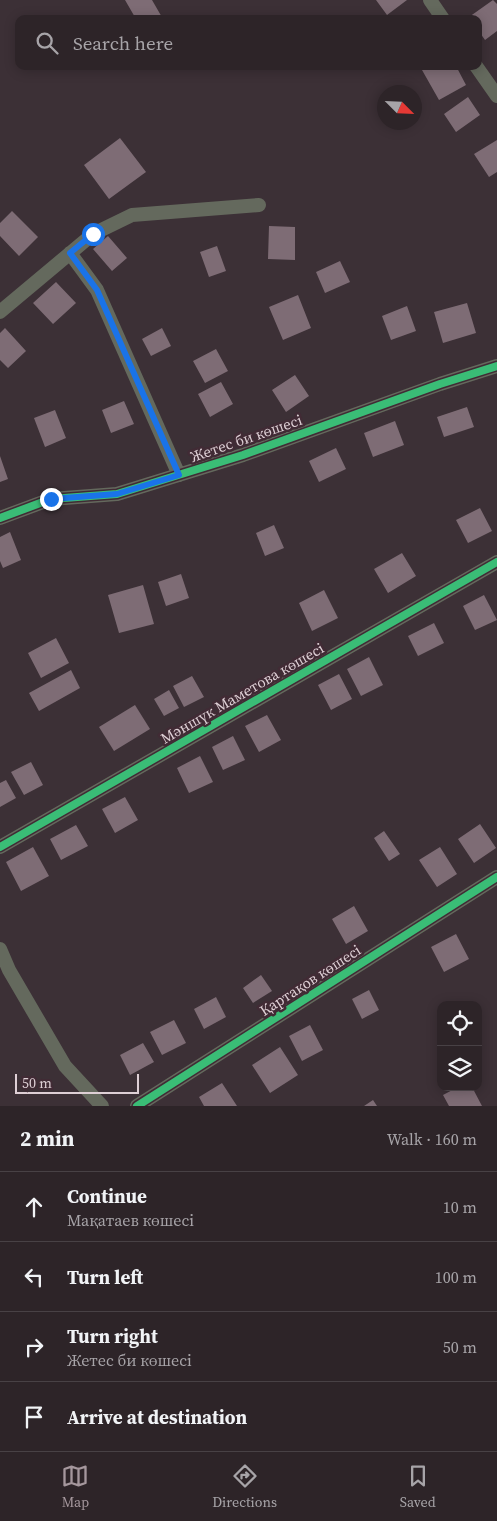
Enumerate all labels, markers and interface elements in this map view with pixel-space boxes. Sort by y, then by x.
search box [15,15,482,70]
icon: search [33,29,61,57]
text: Search here [73,30,173,56]
north arrow [377,85,422,130]
route start [82,223,105,246]
street label: Жетес би көшесі [187,409,305,467]
route end [40,488,63,511]
street label: Мәншүк Маметова көшесі [156,638,328,748]
street label: Қартақов көшесі [255,939,365,1021]
map controls [437,1001,482,1091]
button: locate [437,1001,482,1046]
button: layers [437,1046,482,1091]
scale bar [15,1071,139,1094]
text: 50 m [22,1073,52,1093]
text: 2 min [20,1124,75,1153]
text: Walk · 160 m [387,1128,477,1150]
text: Continue [67,1183,147,1209]
icon: ahead [20,1193,48,1221]
text: 10 m [443,1196,477,1218]
text: Мақатаев көшесі [67,1209,194,1231]
icon: left [20,1263,48,1291]
text: Turn left [67,1264,143,1290]
text: 100 m [435,1266,477,1288]
text: Turn right [67,1323,158,1349]
icon: right [20,1333,48,1361]
text: 50 m [443,1336,477,1358]
text: Жетес би көшесі [67,1349,192,1371]
icon: arrive [20,1403,48,1431]
text: Arrive at destination [67,1404,247,1430]
tab: Map [61,1462,89,1512]
tab: Directions [212,1462,277,1512]
tab: Saved [400,1462,436,1512]

